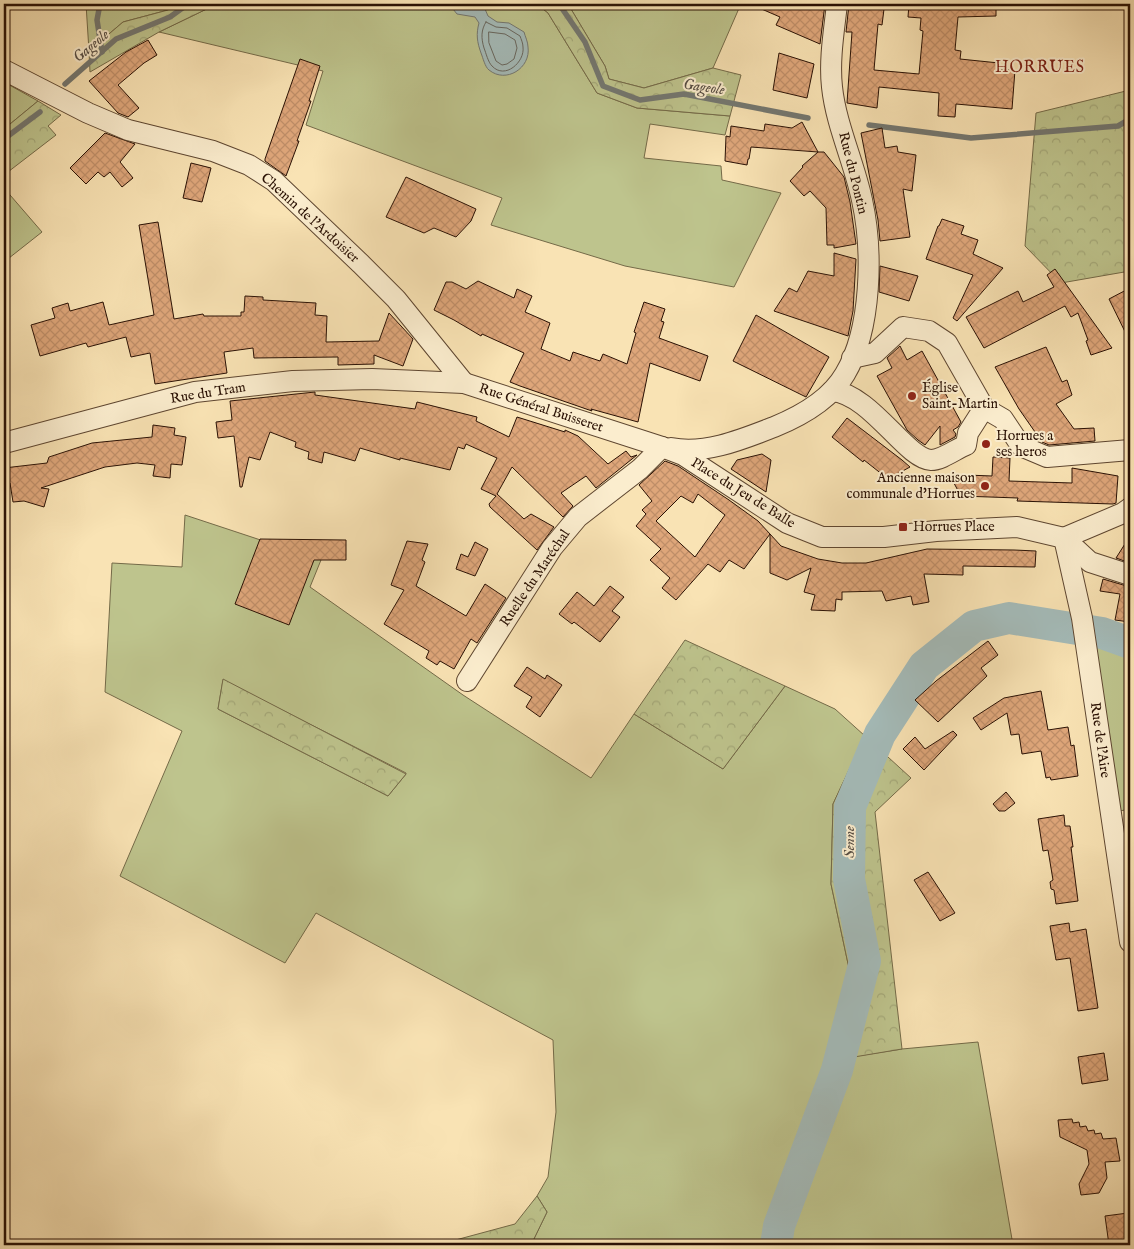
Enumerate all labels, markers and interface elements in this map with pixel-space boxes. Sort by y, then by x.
water label: Gageole [69,25,114,67]
district label: HORRUES [995,58,1085,78]
water label: Gageole [682,75,726,100]
street label: Rue du Pontin [834,130,872,216]
street label: Chemin de l'Ardoisier [257,169,363,267]
street label: Rue du Tram [169,378,247,408]
place label: Église Saint-Martin [922,378,999,413]
street label: Rue Général Buisseret [477,379,606,437]
marker: Église Saint-Martin [906,390,918,402]
place label: Horrues a ses heros [996,427,1054,461]
marker: Horrues a ses heros [980,438,992,450]
street label: Place du Jeu de Balle [687,454,799,533]
place label: Ancienne maison communale d'Horrues [846,469,976,503]
marker: Ancienne maison communale d'Horrues [979,480,991,492]
place label: Horrues Place [913,518,995,536]
marker: Horrues Place [897,521,909,533]
street label: Ruelle du Maréchal [496,526,574,630]
street label: Rue de l'Aire [1086,701,1114,780]
water label: Senne [840,826,859,858]

